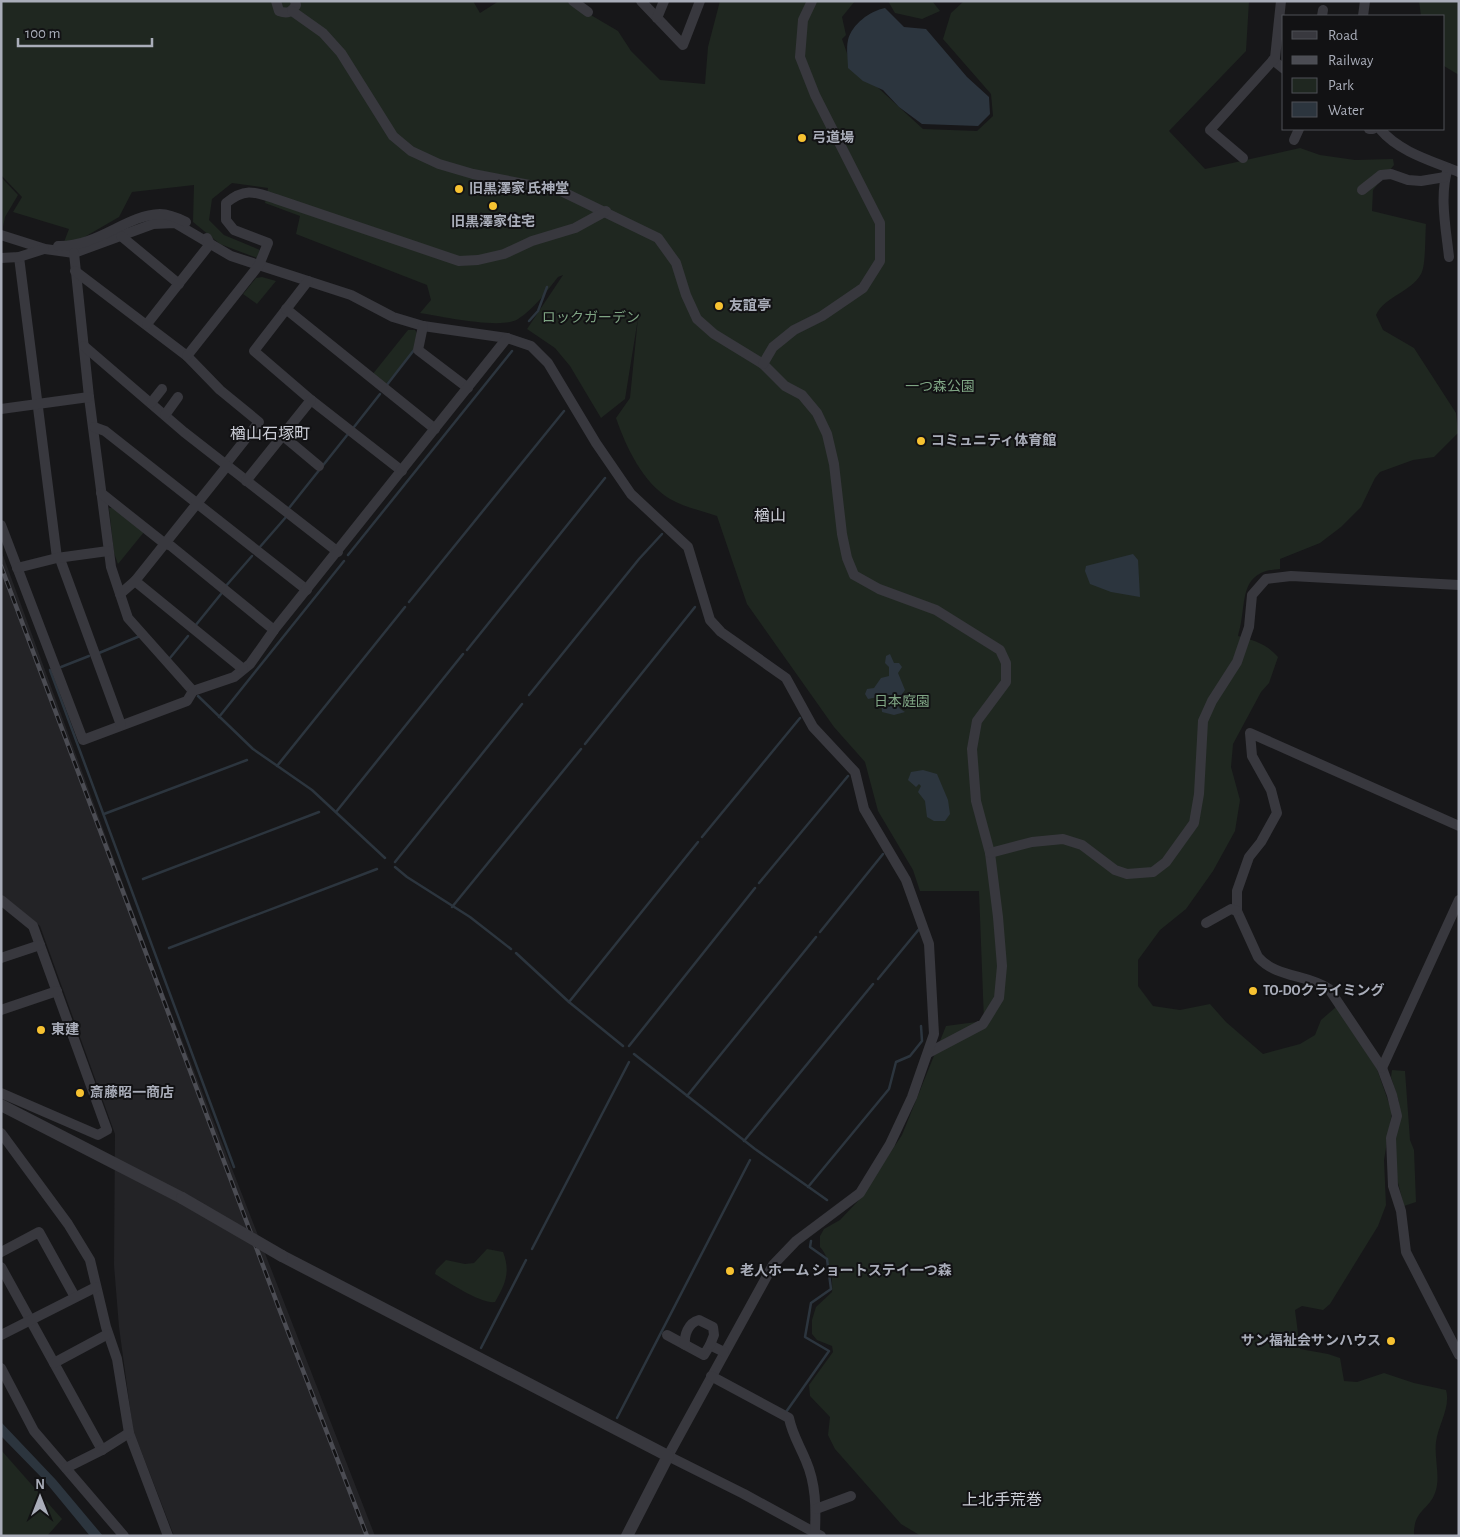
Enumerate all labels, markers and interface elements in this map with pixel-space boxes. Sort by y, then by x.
scale bar [18,15,151,47]
legend [1282,15,1445,130]
text: 100 m [25,26,60,41]
text: Road [1328,28,1358,43]
text: Railway [1328,53,1374,68]
text: Park [1328,78,1354,93]
text: Water [1328,103,1364,118]
place label: 弓道場 [812,130,854,145]
marker: 弓道場 [796,132,808,144]
place label: 旧黒澤家 氏神堂 [469,180,569,196]
marker: 旧黒澤家 氏神堂 [453,183,465,195]
marker: 旧黒澤家住宅 [487,200,499,212]
place label: 旧黒澤家住宅 [451,213,535,229]
place label: 友誼亭 [729,298,771,313]
marker: 友誼亭 [713,300,725,312]
park label: ロックガーデン [542,310,640,325]
park label: 一つ森公園 [905,379,975,394]
district label: 楢山石塚町 [230,426,310,442]
place label: コミュニティ体育館 [931,433,1056,448]
marker: コミュニティ体育館 [915,435,927,447]
district label: 楢山 [754,508,786,524]
park label: 日本庭園 [874,694,930,709]
place label: TO-DOクライミング [1263,982,1385,998]
marker: TO-DOクライミング [1247,985,1259,997]
place label: 東建 [51,1022,79,1037]
marker: 東建 [35,1024,47,1036]
place label: 斎藤昭一商店 [90,1085,174,1100]
marker: 斎藤昭一商店 [74,1087,86,1099]
place label: 老人ホーム ショートステイ一つ森 [740,1263,952,1278]
marker: 老人ホーム ショートステイ一つ森 [724,1265,736,1277]
place label: サン福祉会サンハウス [1241,1333,1381,1348]
marker: サン福祉会サンハウス [1385,1335,1397,1347]
north arrow [15,1472,65,1522]
text: N [35,1478,45,1492]
district label: 上北手荒巻 [962,1491,1042,1508]

